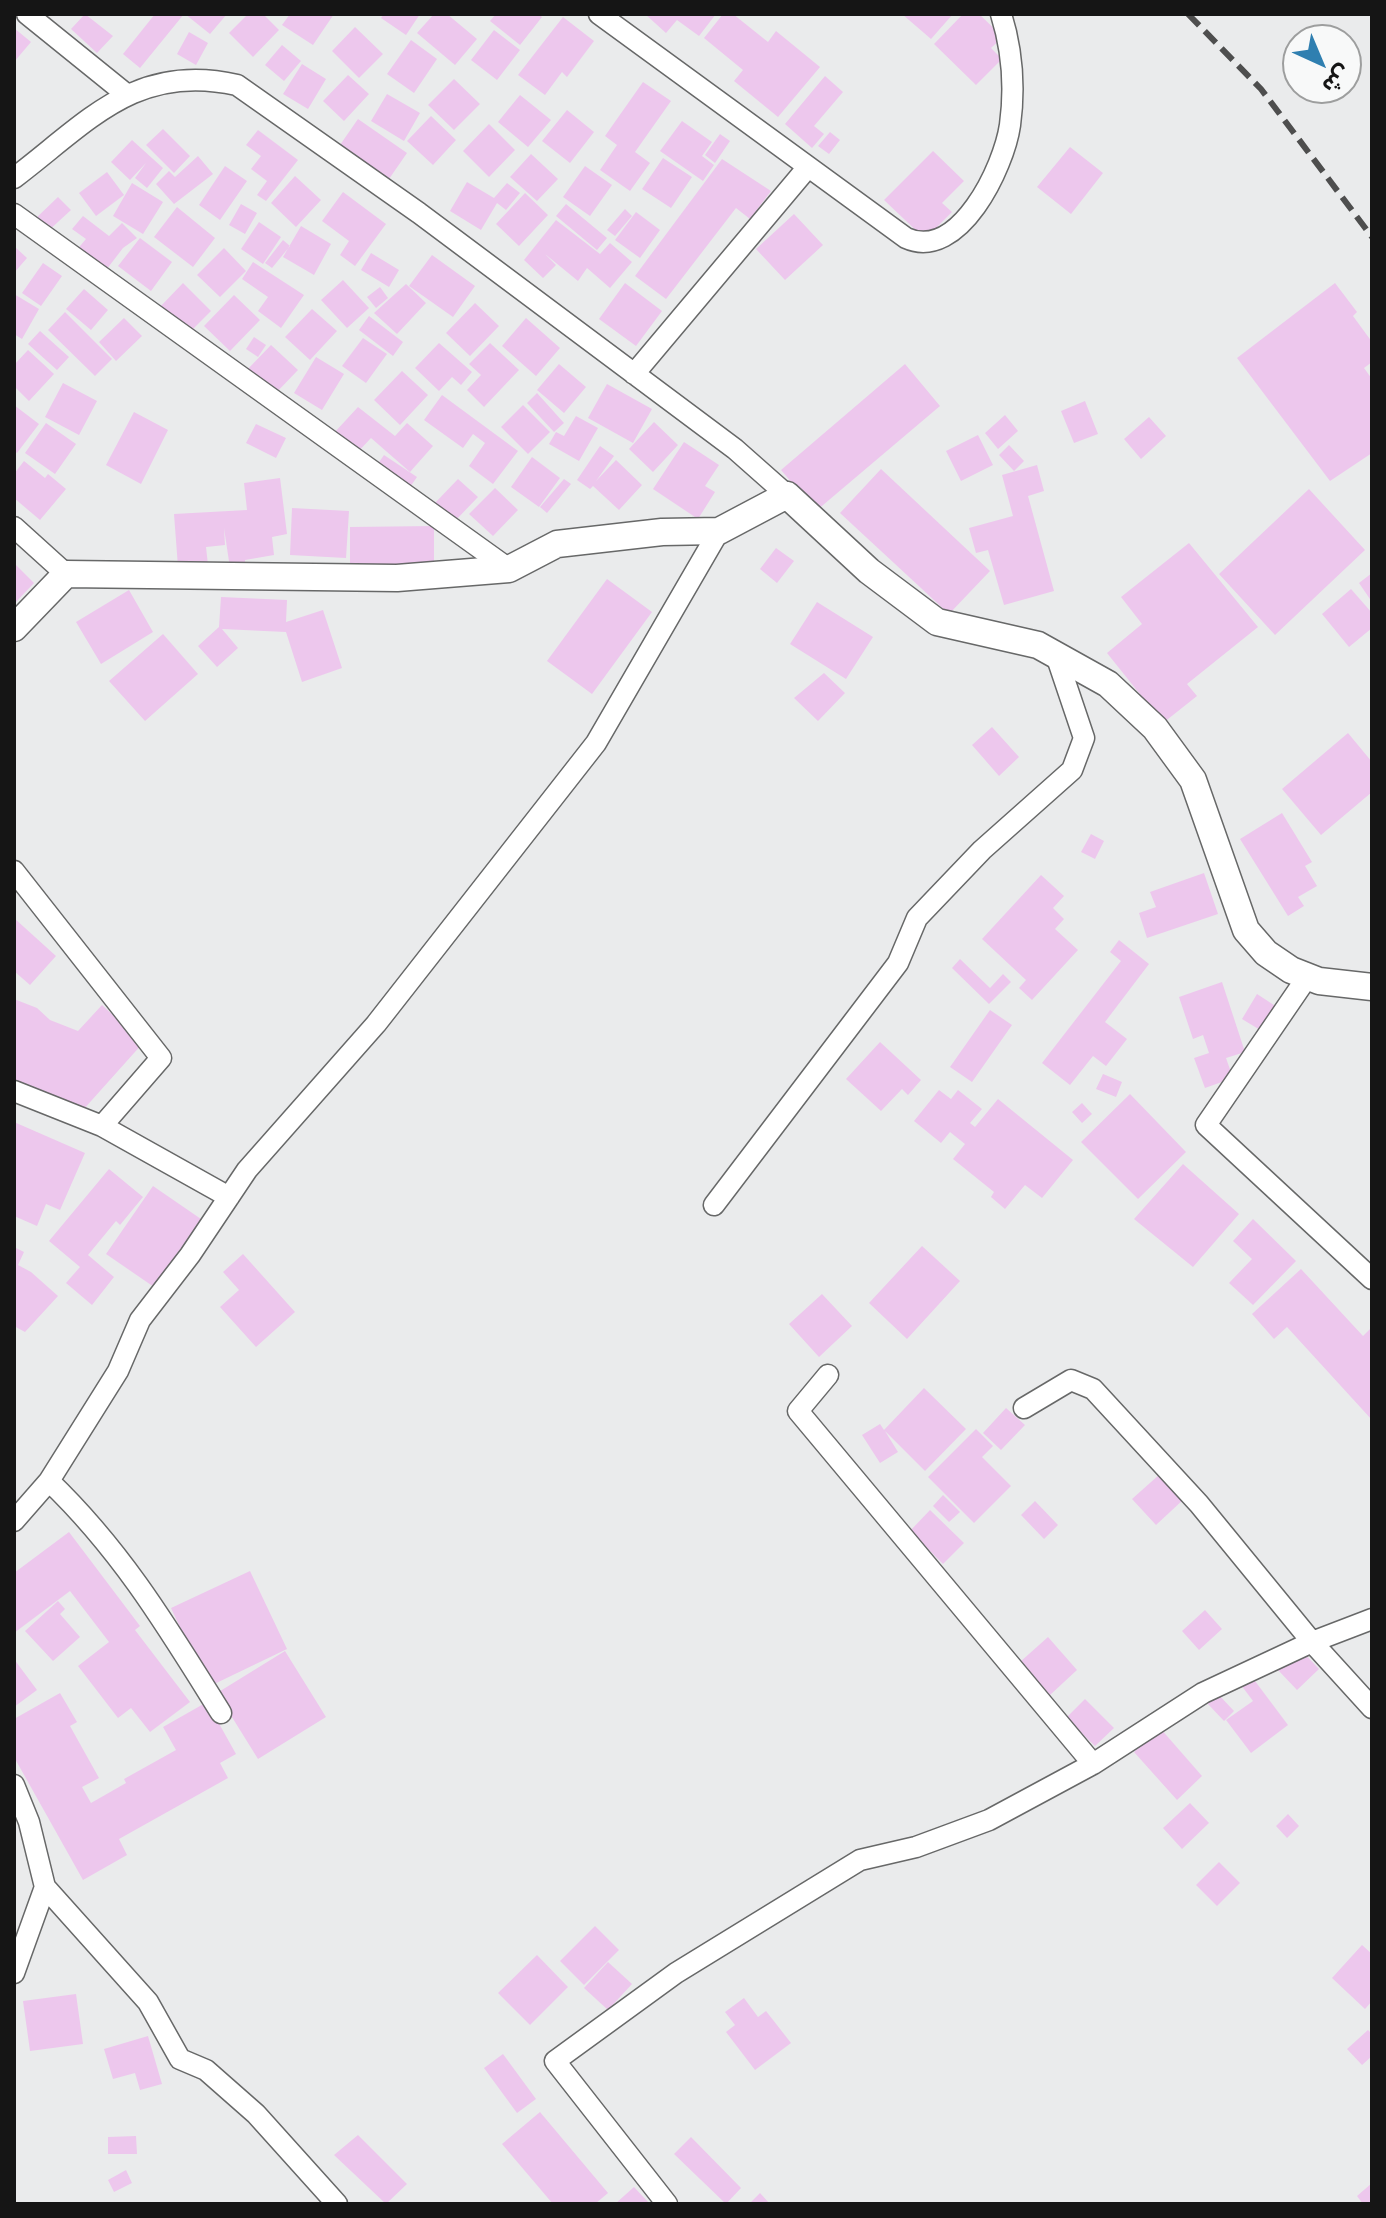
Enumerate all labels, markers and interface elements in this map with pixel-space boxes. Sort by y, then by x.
north arrow [1282,24,1362,104]
text: ش [1317,59,1358,100]

